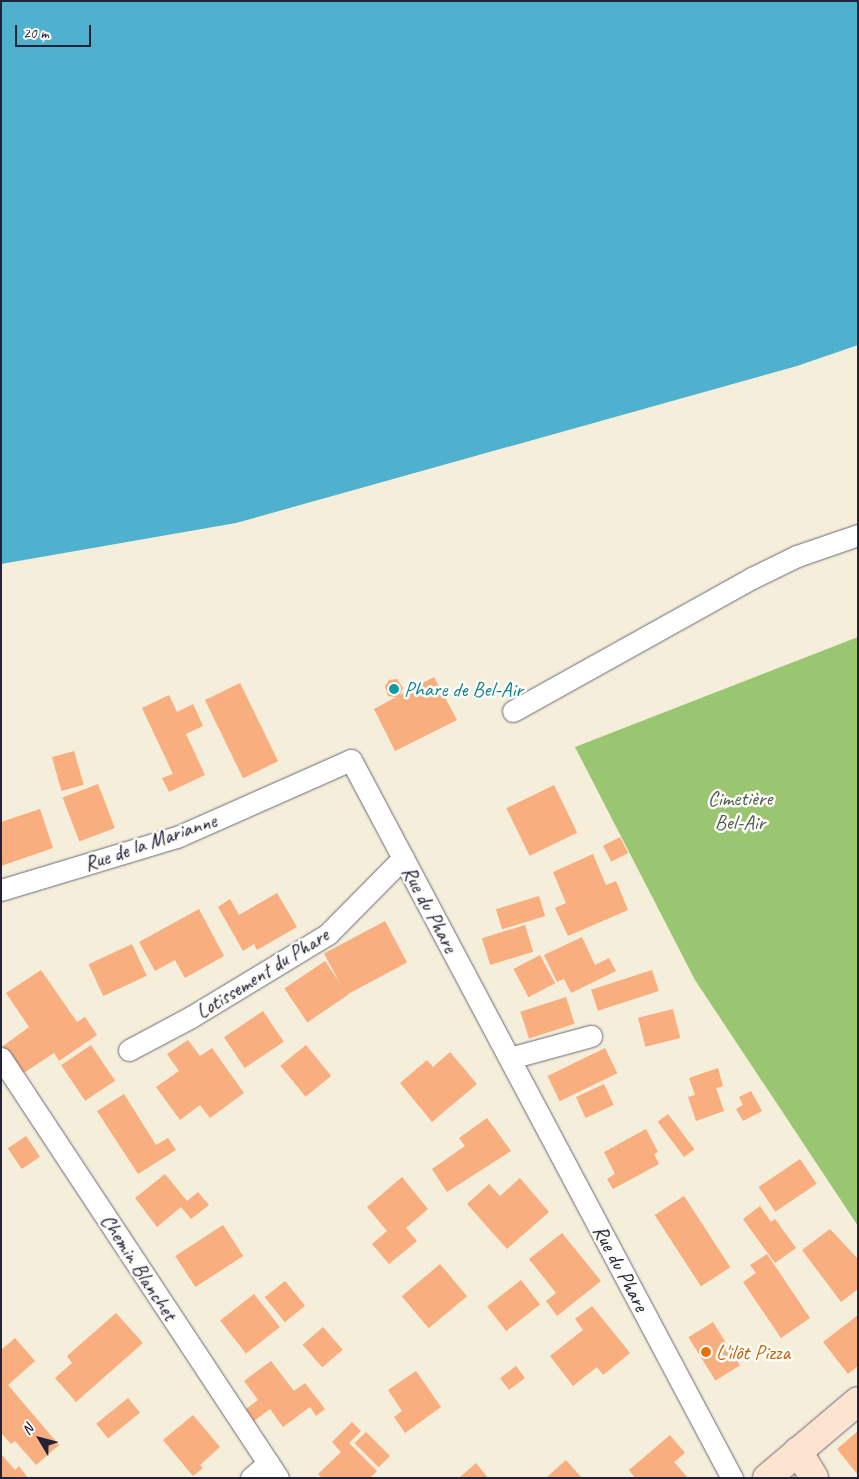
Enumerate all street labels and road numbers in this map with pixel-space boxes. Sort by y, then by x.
street label: Rue de la Marianne [80,808,220,876]
street label: Rue du Phare [397,861,463,957]
street label: Lotissement du Phare [191,922,333,1024]
street label: Chemin Blanchet [95,1209,183,1325]
street label: Rue du Phare [588,1220,654,1316]

